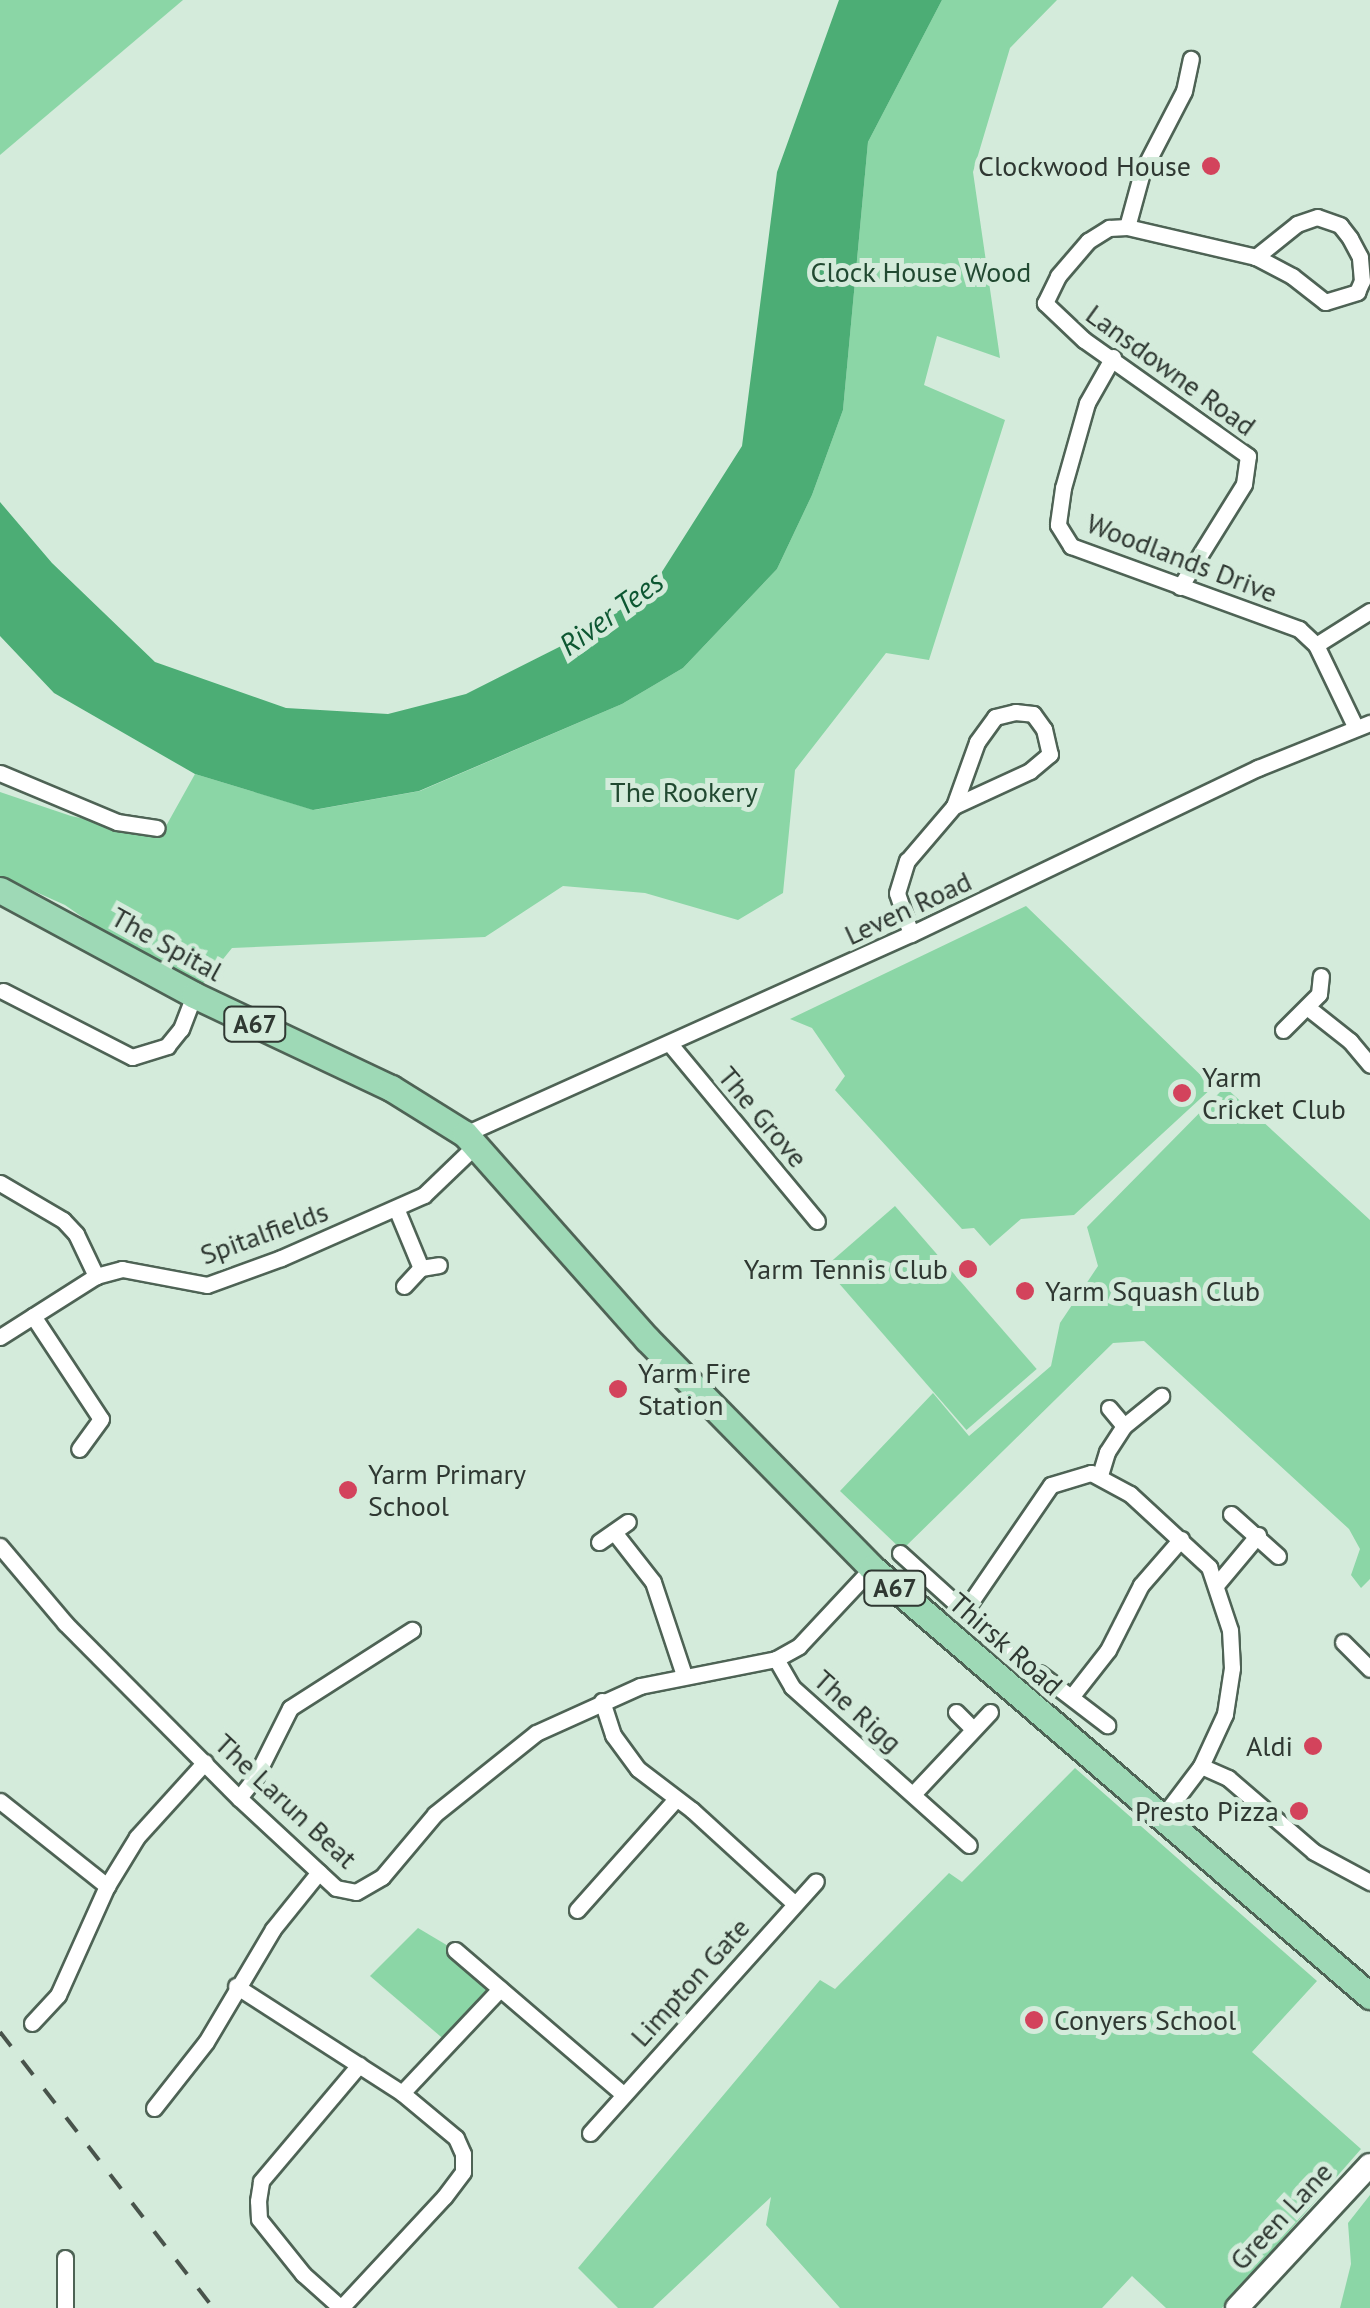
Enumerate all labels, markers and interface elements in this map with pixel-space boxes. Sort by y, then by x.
place label: Clockwood House [978,149,1191,183]
marker: Clockwood House [1200,155,1222,177]
park label: Clock House Wood [810,255,1032,289]
street label: Lansdowne Road [1080,297,1262,443]
street label: Woodlands Drive [1082,506,1282,610]
water label: River Tees [551,563,671,663]
park label: The Rookery [610,775,758,809]
street label: Leven Road [839,864,977,952]
street label: The Spital [106,900,228,988]
road number: A67 [222,1004,288,1044]
street label: The Grove [711,1060,815,1174]
place label: Yarm Cricket Club [1202,1060,1346,1126]
marker: Yarm Cricket Club [1171,1082,1193,1104]
street label: Spitalfields [196,1194,332,1272]
place label: Yarm Tennis Club [743,1252,948,1286]
marker: Yarm Tennis Club [957,1258,979,1280]
place label: Yarm Squash Club [1045,1274,1260,1308]
marker: Yarm Squash Club [1014,1280,1036,1302]
place label: Yarm Fire Station [638,1356,751,1422]
marker: Yarm Fire Station [607,1378,629,1400]
place label: Yarm Primary School [368,1457,526,1523]
marker: Yarm Primary School [337,1479,359,1501]
road number: A67 [862,1568,928,1608]
street label: Thirsk Road [942,1585,1070,1703]
street label: The Rigg [807,1663,909,1759]
street label: The Larun Beat [208,1727,364,1875]
place label: Aldi [1246,1729,1293,1763]
marker: Aldi [1302,1735,1324,1757]
place label: Presto Pizza [1135,1794,1279,1828]
marker: Presto Pizza [1288,1800,1310,1822]
street label: Limpton Gate [624,1911,756,2053]
place label: Conyers School [1054,2003,1236,2037]
marker: Conyers School [1023,2009,1045,2031]
street label: Green Lane [1223,2155,1339,2277]

